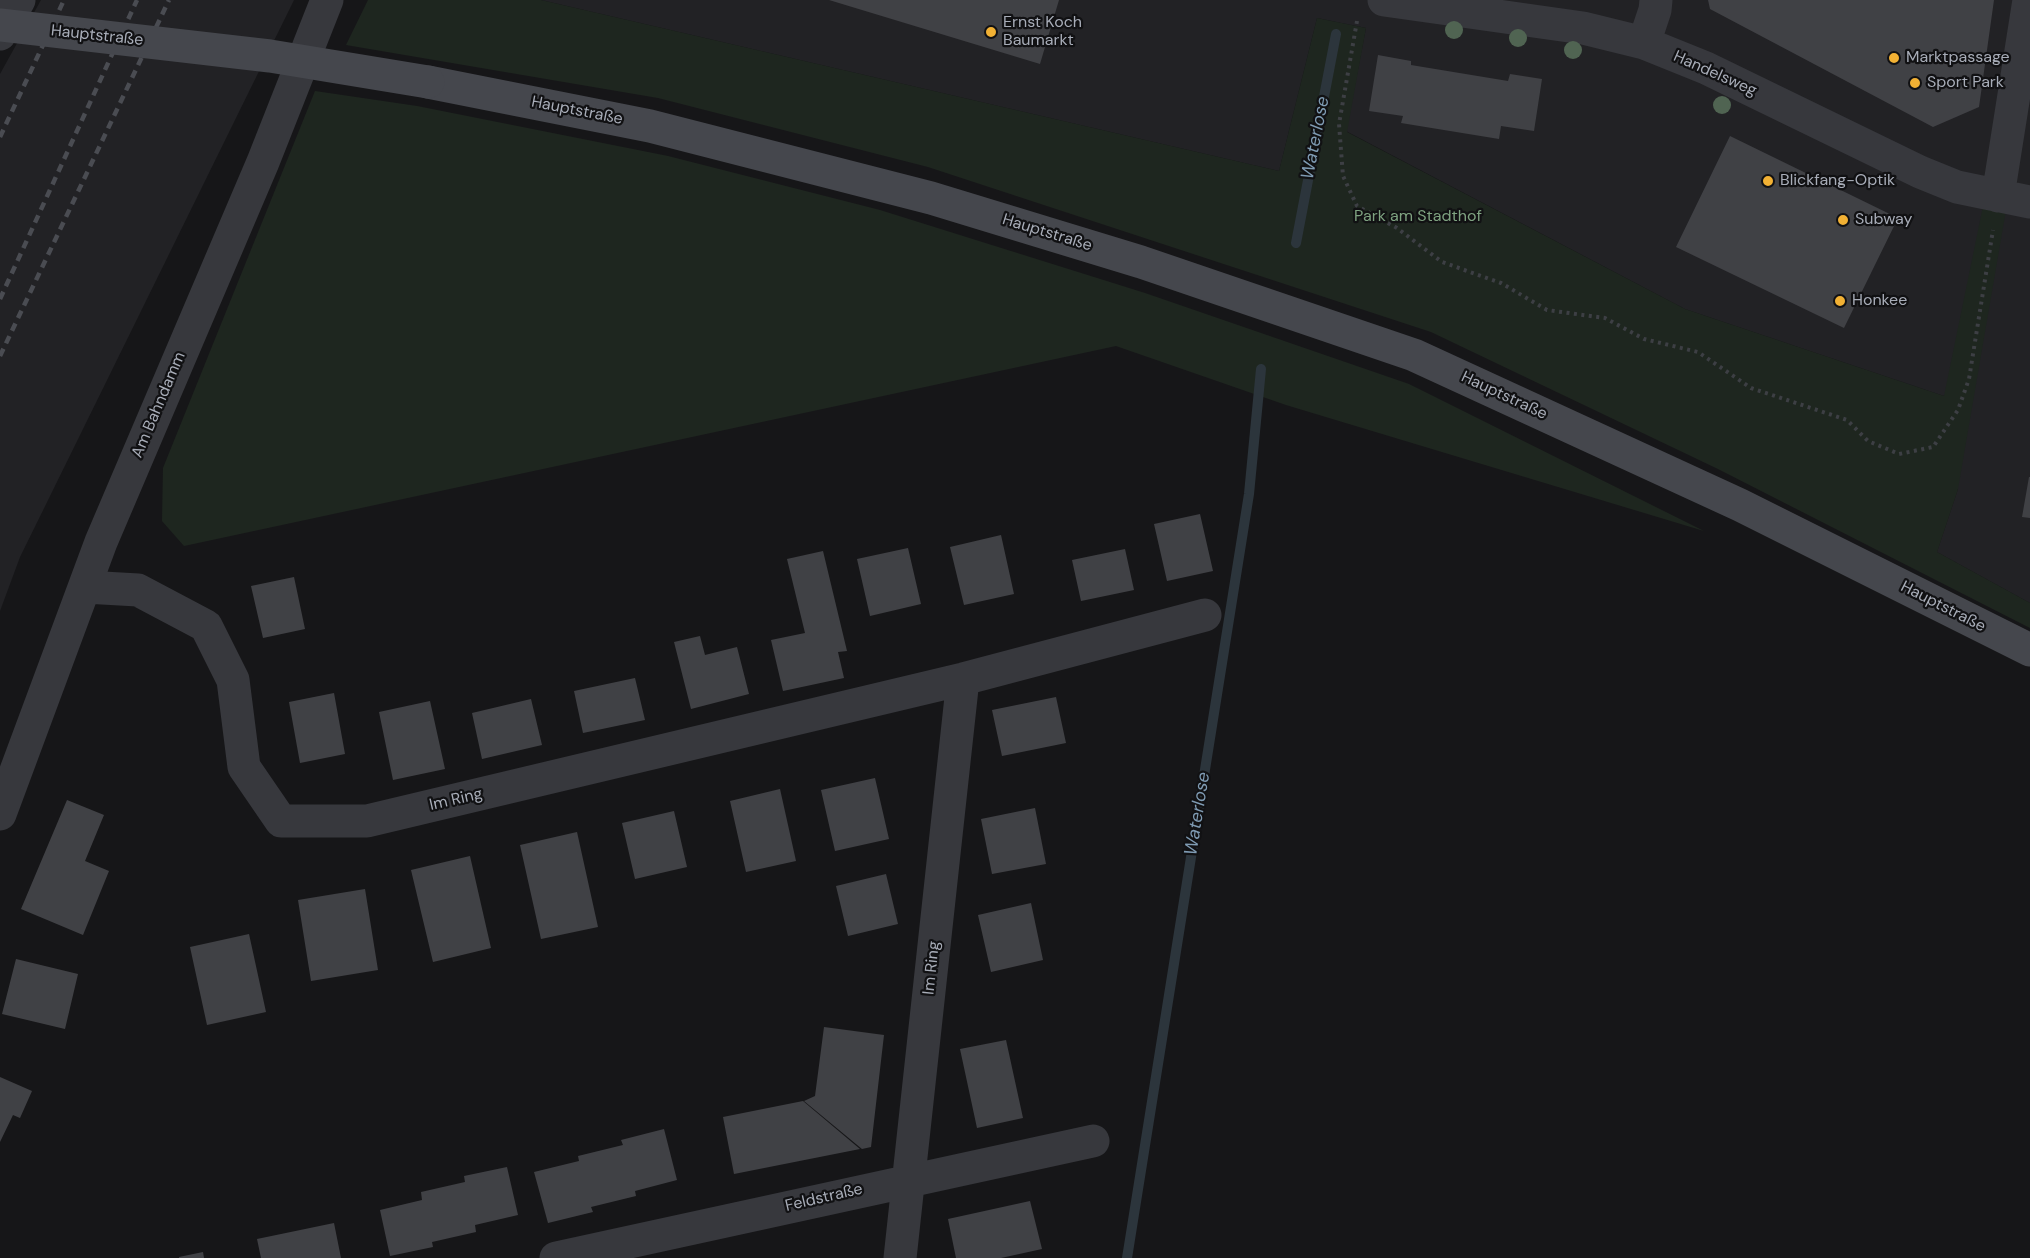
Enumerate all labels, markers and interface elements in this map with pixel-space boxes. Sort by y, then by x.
place label: Ernst Koch Baumarkt [1003,13,1082,51]
street label: Hauptstraße [50,22,144,50]
marker: Ernst Koch Baumarkt [984,25,998,39]
street label: Handelsweg [1670,47,1760,101]
place label: Marktpassage [1906,48,2010,68]
marker: Marktpassage [1887,51,1901,65]
place label: Sport Park [1927,73,2004,93]
marker: Sport Park [1908,76,1922,90]
street label: Hauptstraße [530,93,624,129]
water label: Waterlose [1297,95,1335,181]
place label: Blickfang-Optik [1780,171,1895,191]
marker: Blickfang-Optik [1761,174,1775,188]
park label: Park am Stadthof [1354,207,1482,227]
street label: Hauptstraße [1000,210,1094,256]
place label: Subway [1855,210,1912,230]
marker: Subway [1836,213,1850,227]
place label: Honkee [1852,291,1907,311]
marker: Honkee [1833,294,1847,308]
street label: Am Bahndamm [128,349,190,461]
street label: Hauptstraße [1458,368,1550,424]
street label: Hauptstraße [1897,577,1989,637]
water label: Waterlose [1181,771,1215,857]
street label: Im Ring [428,785,484,815]
street label: Im Ring [920,940,944,996]
street label: Feldstraße [783,1180,865,1216]

